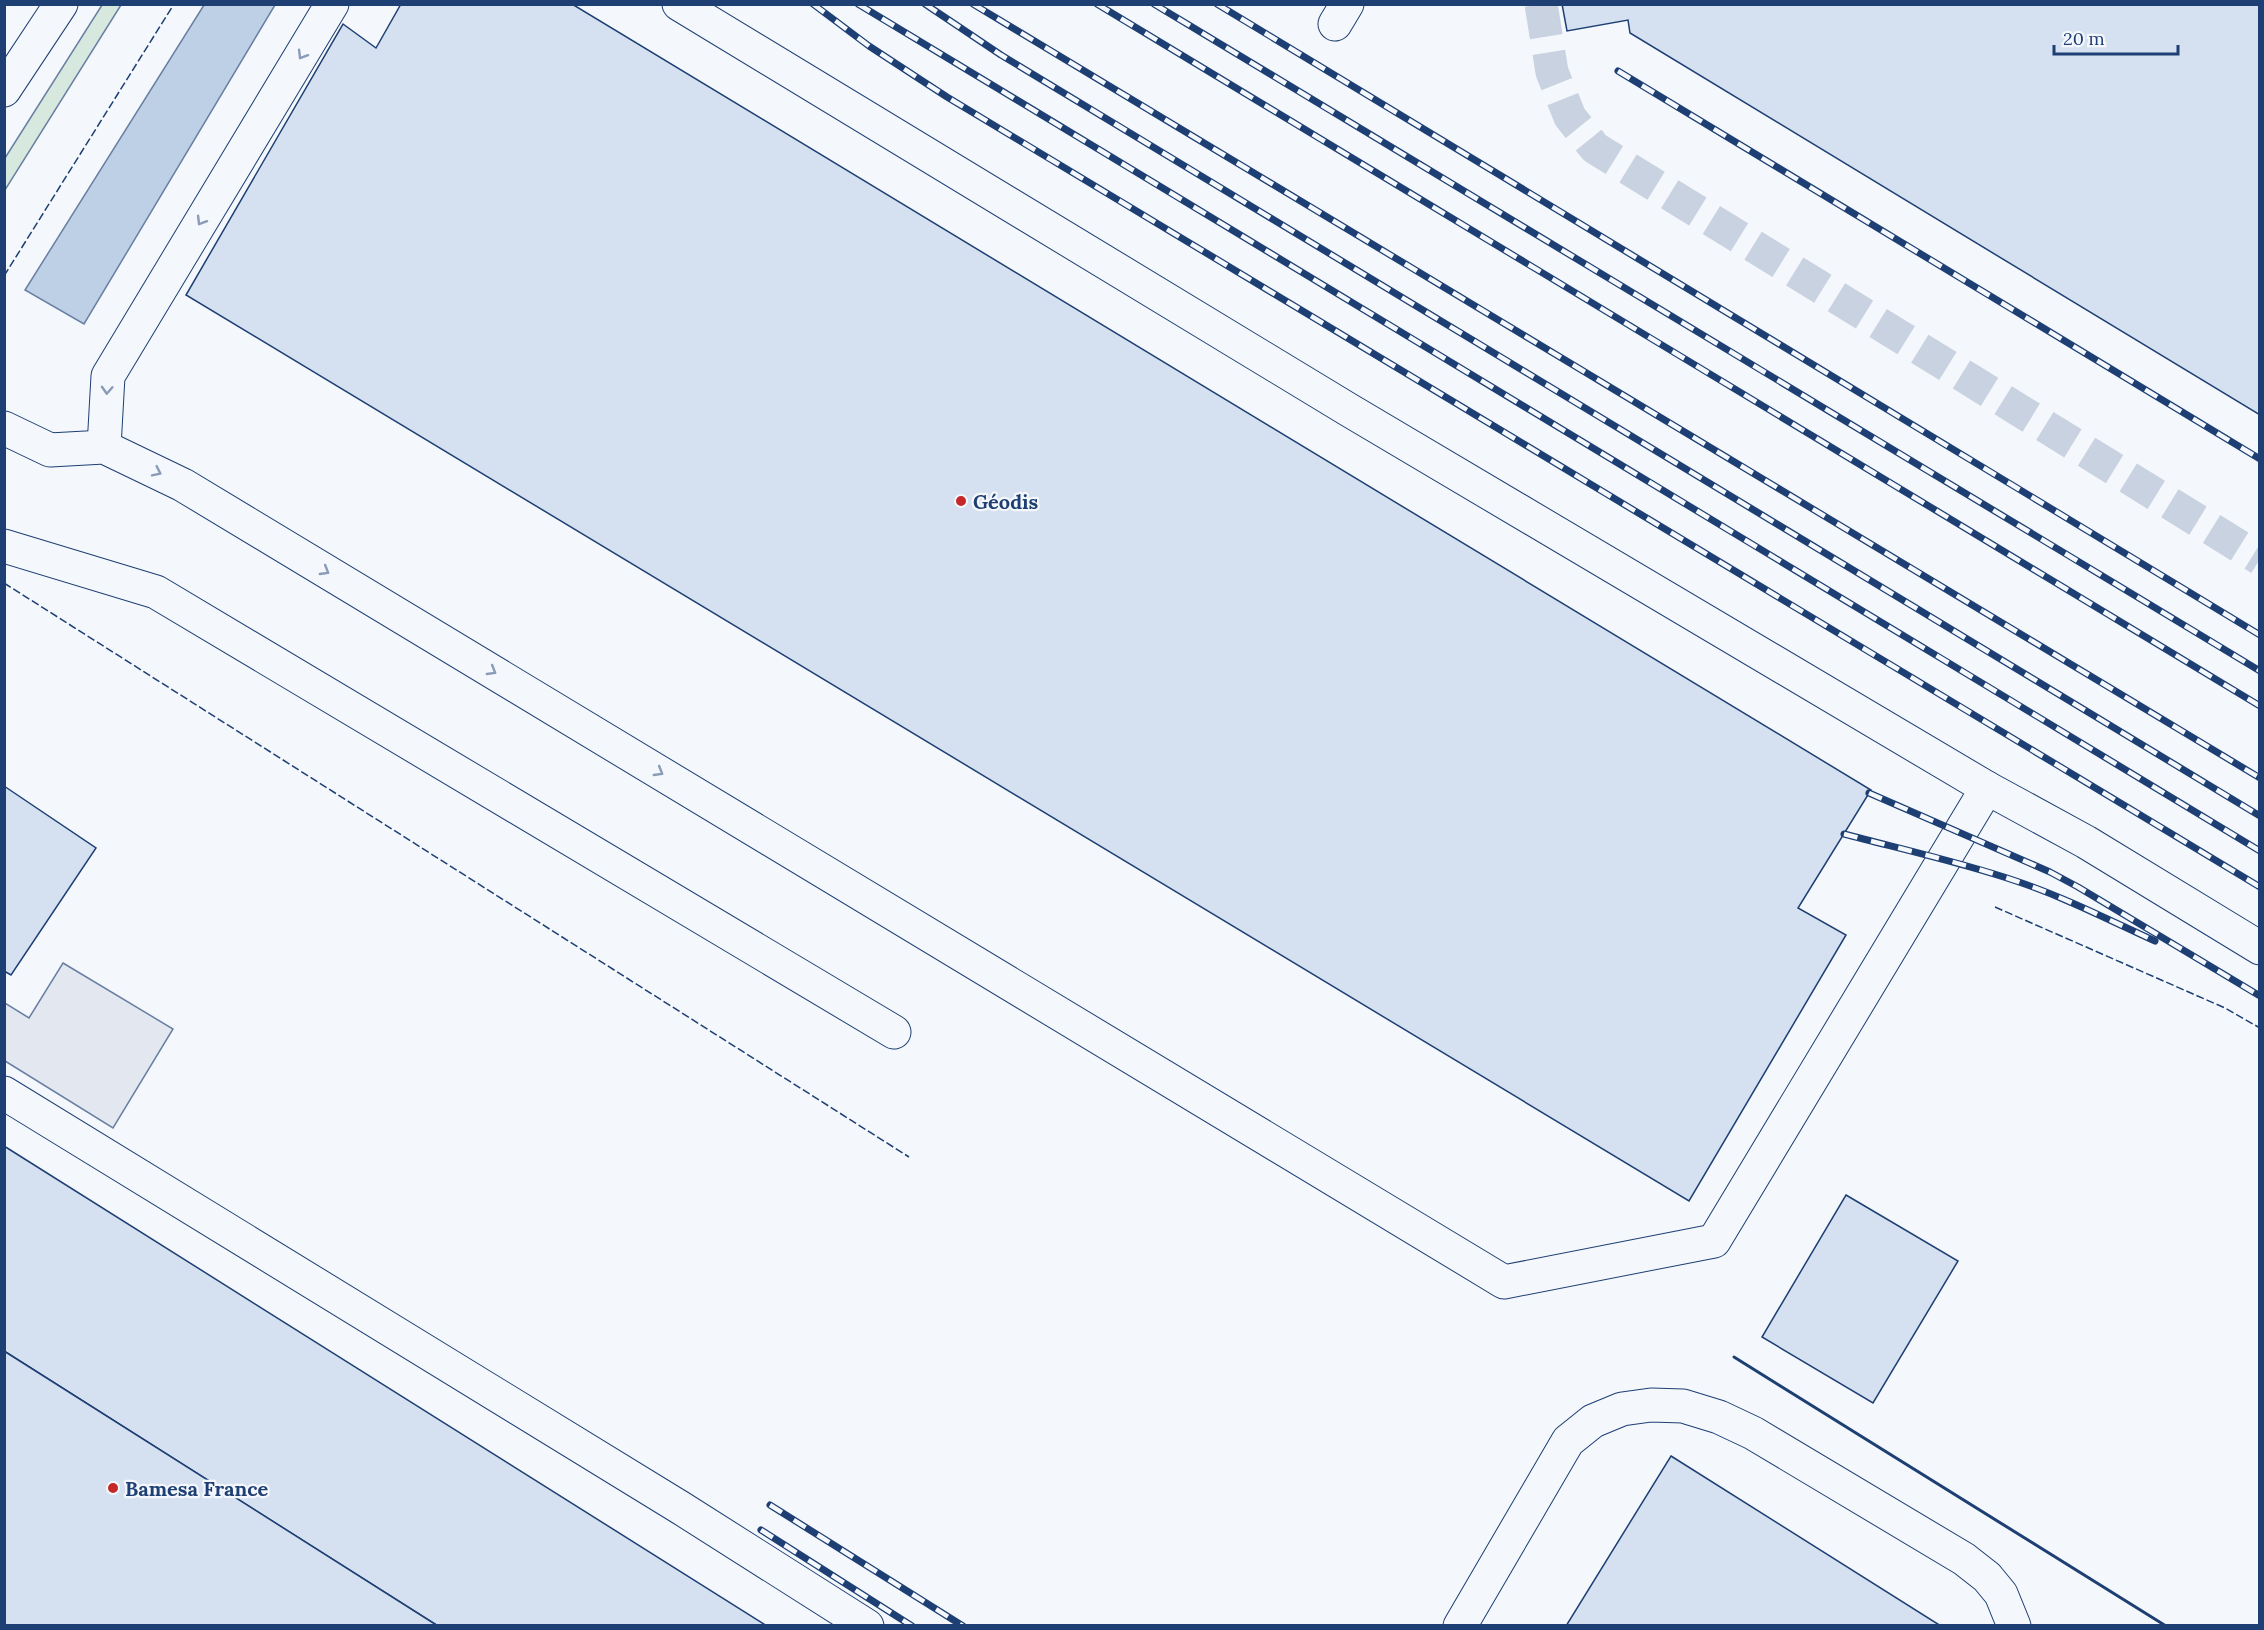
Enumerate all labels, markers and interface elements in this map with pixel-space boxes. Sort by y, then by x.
scale bar [2054,18,2178,56]
text: 20 m [2063,27,2105,50]
one-way arrow [298,49,309,59]
one-way arrow [197,215,209,225]
one-way arrow [101,386,114,395]
one-way arrow [150,465,161,477]
place label: Géodis [973,489,1039,514]
marker: Géodis [954,494,968,508]
one-way arrow [319,563,329,575]
one-way arrow [486,664,496,676]
one-way arrow [653,765,663,777]
place label: Bamesa France [125,1476,269,1501]
marker: Bamesa France [106,1481,120,1495]

